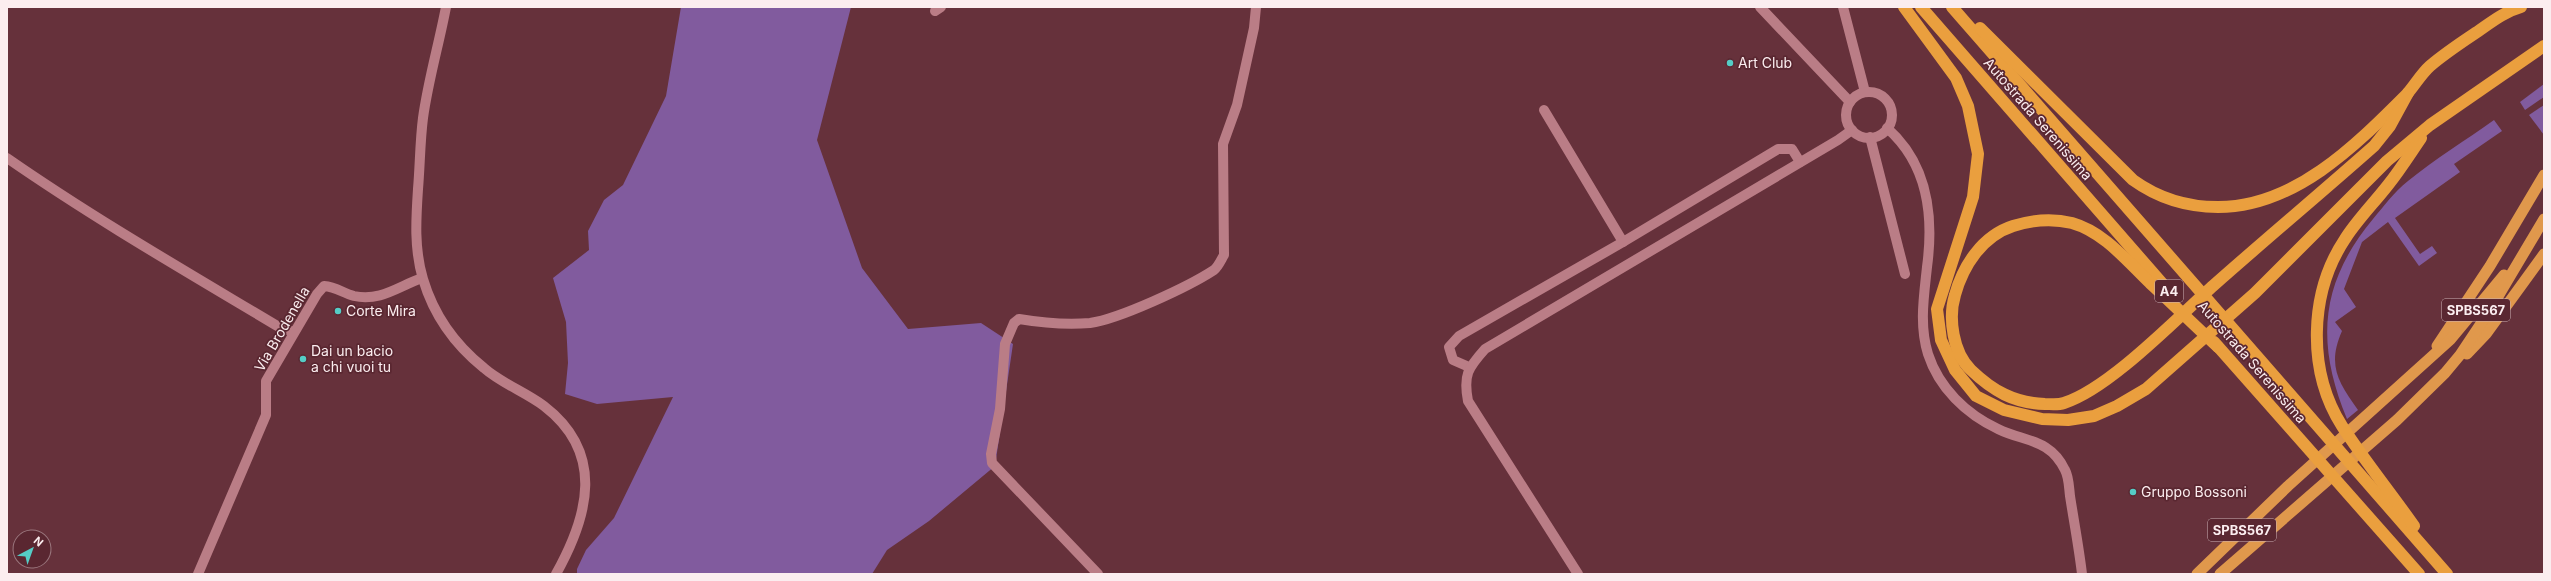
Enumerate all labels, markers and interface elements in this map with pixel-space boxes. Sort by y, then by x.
place label: Art Club [1738,54,1792,71]
street label: Autostrada Serenissima [1981,54,2096,183]
marker: Art Club [1725,58,1735,68]
road number: A4 [2155,280,2183,302]
street label: Via Brodenella [250,283,313,374]
street label: Autostrada Serenissima [2195,297,2310,426]
road number: SPBS567 [2442,299,2510,321]
place label: Corte Mira [346,302,416,319]
marker: Corte Mira [333,306,343,316]
place label: Dai un bacio a chi vuoi tu [311,342,393,375]
marker: Dai un bacio a chi vuoi tu [298,354,308,364]
place label: Gruppo Bossoni [2141,483,2247,500]
marker: Gruppo Bossoni [2128,487,2138,497]
road number: SPBS567 [2208,519,2276,541]
north arrow [12,529,52,569]
text: N [31,533,46,549]

